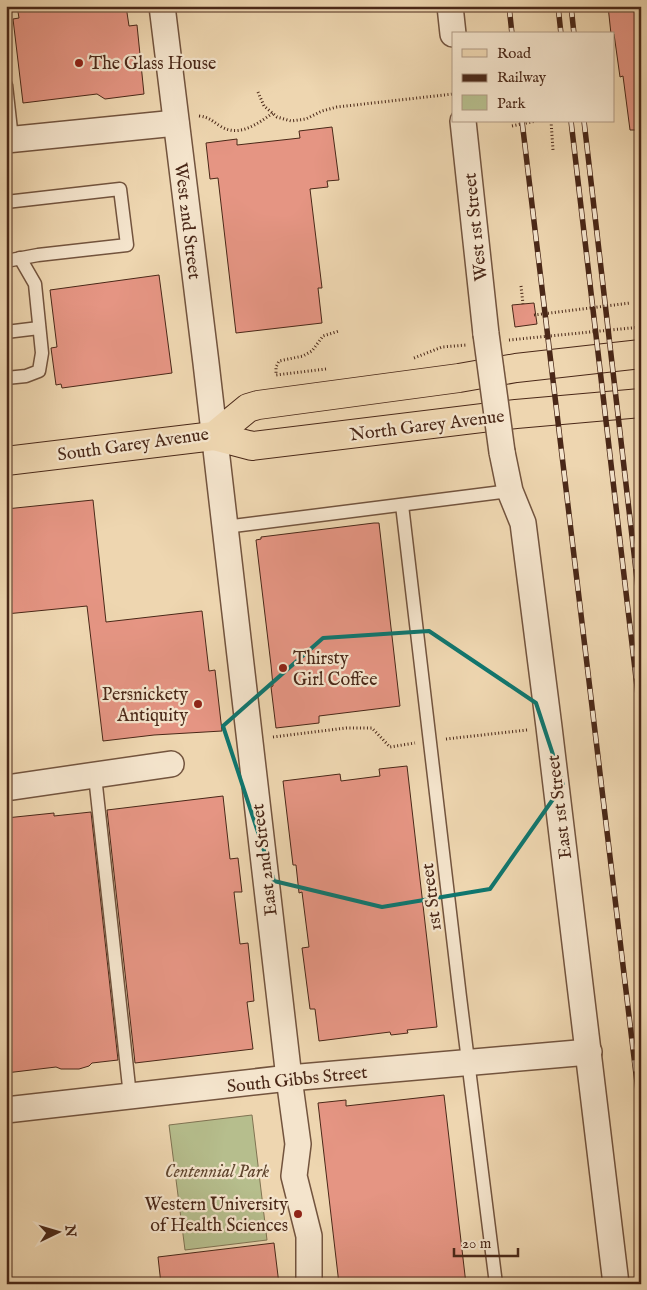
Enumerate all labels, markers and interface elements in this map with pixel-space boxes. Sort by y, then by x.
legend [452,32,614,122]
text: Road [497,44,532,63]
place label: The Glass House [89,53,216,76]
marker: The Glass House [73,57,85,69]
text: Railway [497,68,547,87]
text: Park [497,94,527,113]
street label: West 2nd Street [168,162,205,281]
street label: West 1st Street [459,172,494,282]
street label: North Garey Avenue [348,406,506,447]
street label: South Garey Avenue [56,423,210,467]
place label: Thirsty Girl Coffee [293,648,377,692]
marker: Thirsty Girl Coffee [277,662,289,674]
place label: Persnickety Antiquity [102,684,188,728]
marker: Persnickety Antiquity [192,698,204,710]
street label: East 1st Street [543,754,578,860]
street label: East 2nd Street [247,802,284,917]
street label: 1st Street [417,862,448,932]
street label: South Gibbs Street [226,1062,369,1099]
park label: Centennial Park [165,1161,269,1184]
place label: Western University of Health Sciences [145,1194,288,1238]
north arrow [32,1208,82,1258]
marker: Western University of Health Sciences [292,1208,304,1220]
text: N [60,1223,79,1238]
scale bar [454,1225,518,1257]
text: 20 m [462,1234,492,1253]

